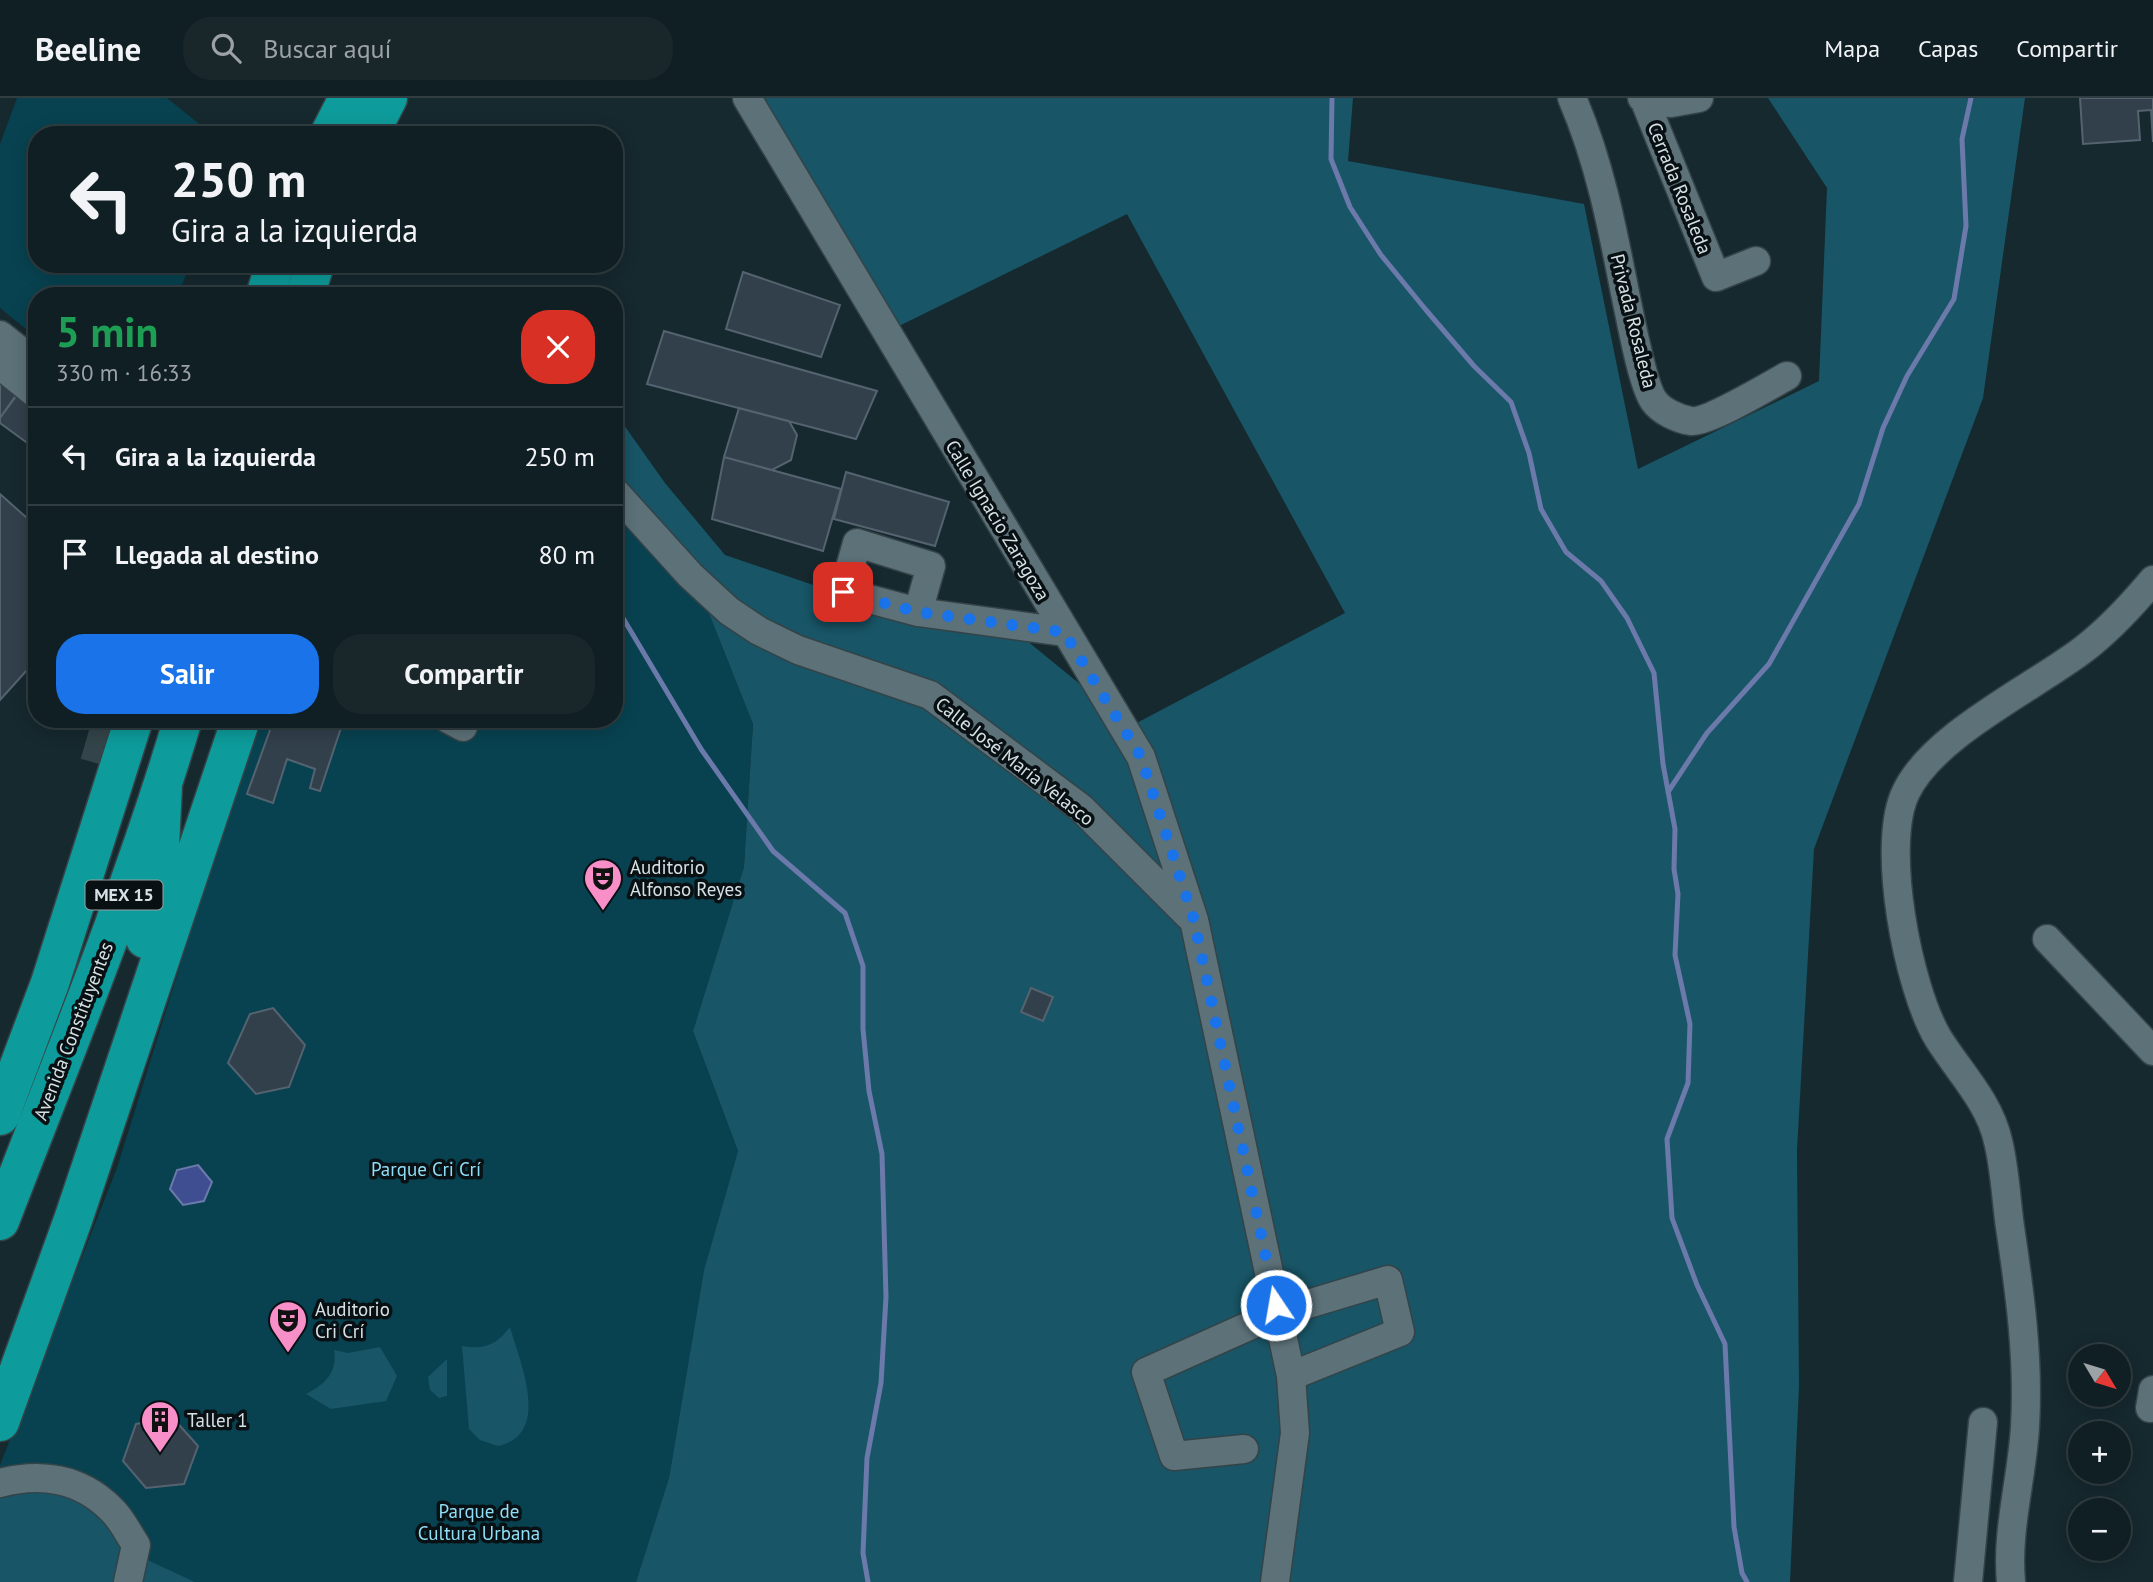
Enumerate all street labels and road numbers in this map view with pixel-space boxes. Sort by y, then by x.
street label: Cerrada Rosaleda [1643,119,1717,257]
street label: Privada Rosaleda [1606,251,1662,391]
street label: Calle Ignacio Zaragoza [941,435,1055,605]
street label: Calle José María Velasco [931,692,1099,830]
road number: MEX 15 [86,880,162,910]
street label: Avenida Constituyentes [28,939,118,1123]

